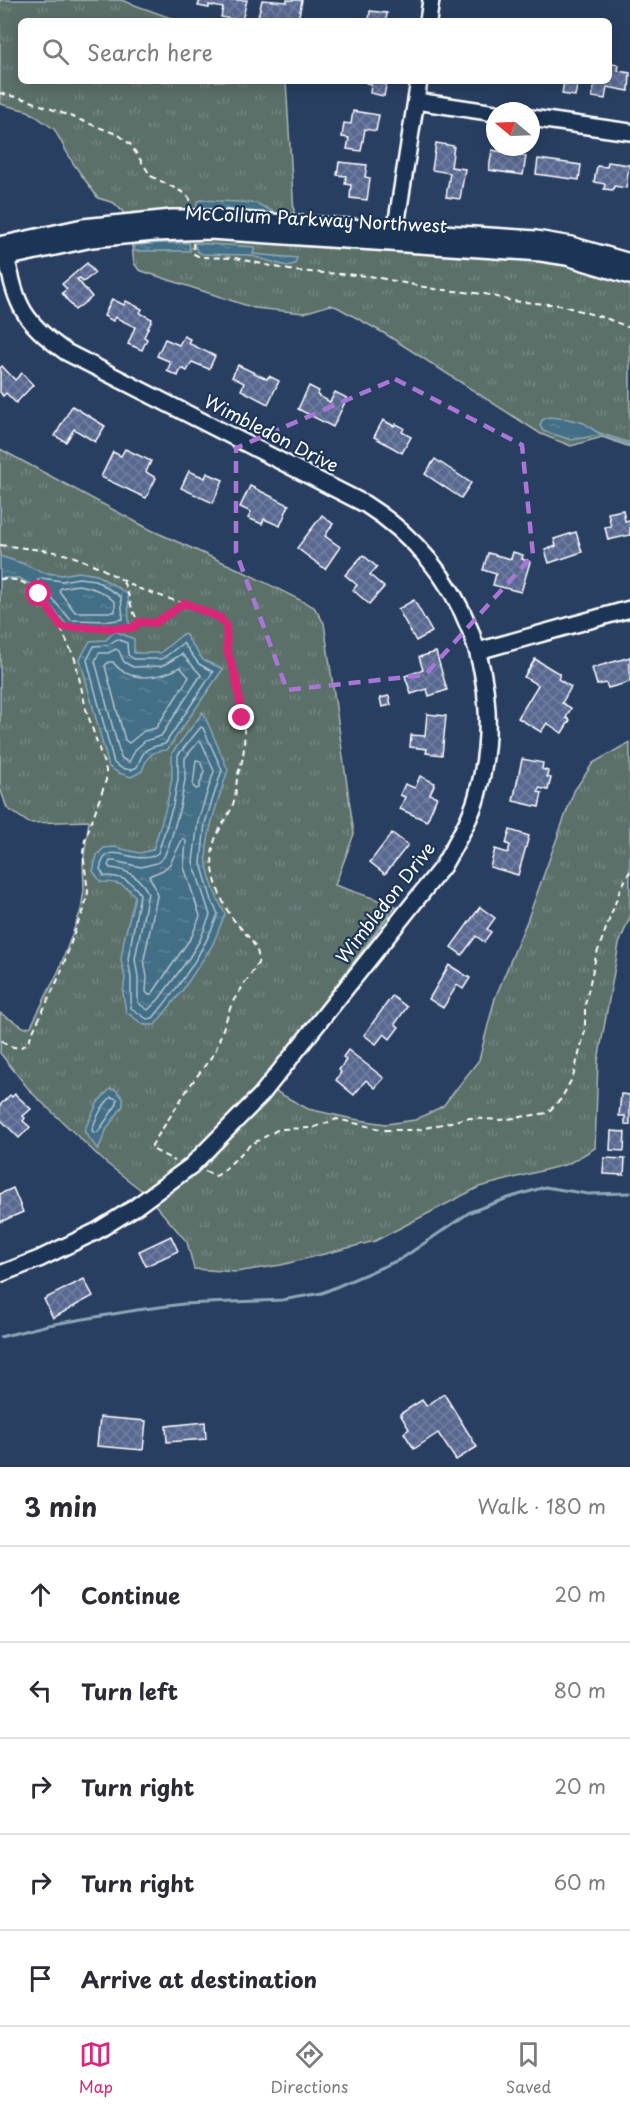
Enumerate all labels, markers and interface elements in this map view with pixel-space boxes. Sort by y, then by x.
search box [18,18,612,84]
icon: search [39,35,72,68]
text: Search here [87,35,213,68]
north arrow [486,102,540,156]
street label: McCollum Parkway Northwest [184,198,448,239]
street label: Wimbledon Drive [200,387,344,478]
route start [25,580,51,606]
route end [228,704,254,730]
street label: Wimbledon Drive [329,836,441,969]
text: 3 min [24,1487,97,1526]
text: Walk · 180 m [478,1491,606,1521]
icon: ahead [24,1578,57,1611]
text: Continue [81,1578,180,1611]
text: 20 m [554,1579,606,1609]
icon: left [24,1674,57,1707]
text: Turn left [81,1674,178,1707]
text: 80 m [554,1675,606,1705]
icon: right [24,1770,57,1803]
text: Turn right [81,1770,194,1803]
text: 20 m [554,1771,606,1801]
icon: right [24,1866,57,1899]
text: Turn right [81,1866,194,1899]
text: 60 m [554,1867,606,1897]
icon: arrive [24,1962,57,1995]
text: Arrive at destination [81,1962,317,1995]
tab: Map [79,2038,113,2098]
tab: Directions [270,2038,348,2098]
tab: Saved [506,2038,551,2098]

